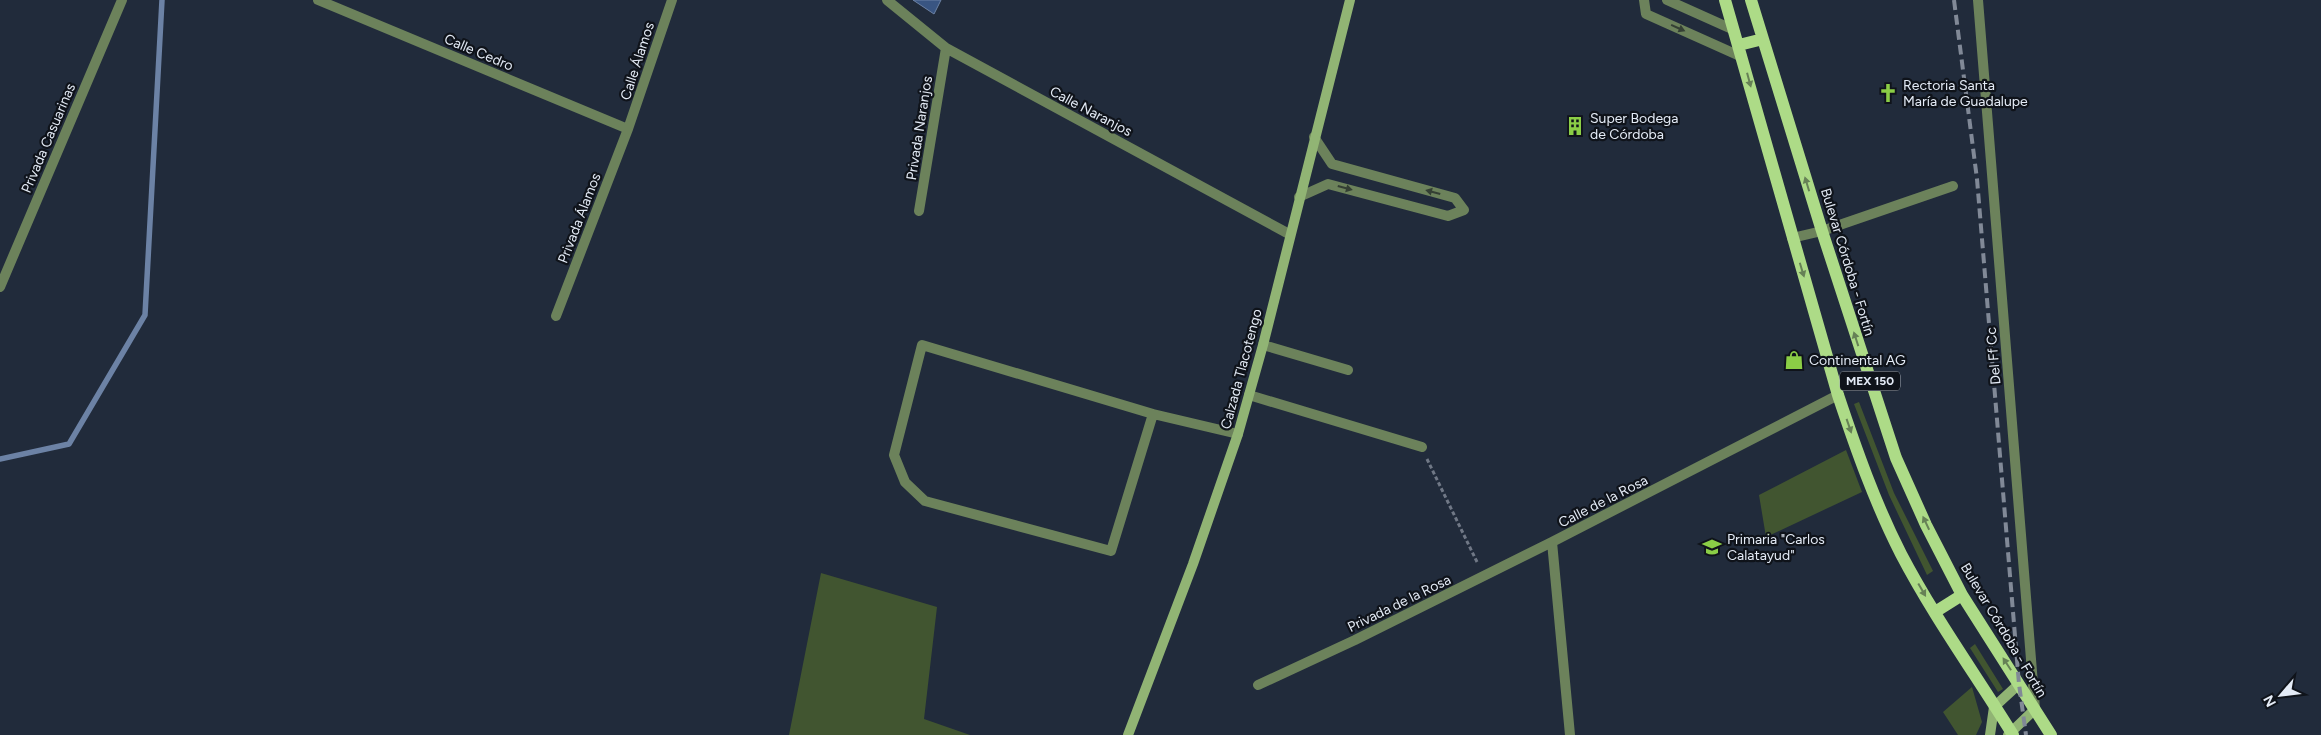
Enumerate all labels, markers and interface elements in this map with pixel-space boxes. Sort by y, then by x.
street label: Calle Álamos [617,20,658,102]
one-way arrow [1671,25,1685,33]
street label: Calle Cedro [442,30,516,75]
one-way arrow [1745,73,1753,88]
street label: Privada Naranjos [903,75,936,181]
place label: Rectoria Santa María de Guadalupe [1903,77,2028,110]
street label: Privada Casuarinas [18,81,79,195]
church icon: Rectoria Santa María de Guadalupe [1877,82,1899,104]
street label: Calle Naranjos [1047,83,1135,140]
place label: Super Bodega de Córdoba [1590,110,1678,143]
building icon: Super Bodega de Córdoba [1564,115,1586,137]
street label: Privada Álamos [554,171,604,266]
one-way arrow [1803,176,1811,191]
one-way arrow [1337,185,1352,193]
street label: Bulevar Córdoba - Fortín [1817,186,1878,338]
one-way arrow [1426,187,1441,195]
one-way arrow [1799,263,1807,278]
street label: Calzada Tlacotengo [1217,307,1266,431]
street label: Del Ff Cc [1982,326,2004,385]
one-way arrow [1852,331,1859,346]
shop icon: Continental AG [1783,349,1805,371]
place label: Continental AG [1809,352,1906,369]
road number: MEX 150 [1840,372,1900,391]
one-way arrow [1845,419,1853,434]
street label: Calle de la Rosa [1556,472,1651,531]
one-way arrow [1921,516,1929,530]
place label: Primaria "Carlos Calatayud" [1727,531,1825,564]
school or university icon: Primaria "Carlos Calatayud" [1701,536,1723,558]
street label: Bulevar Córdoba - Fortín [1957,560,2050,701]
street label: Privada de la Rosa [1345,571,1454,636]
one-way arrow [1918,583,1927,596]
one-way arrow [2002,657,2011,671]
north arrow [2256,670,2306,720]
text: N [2260,692,2280,710]

